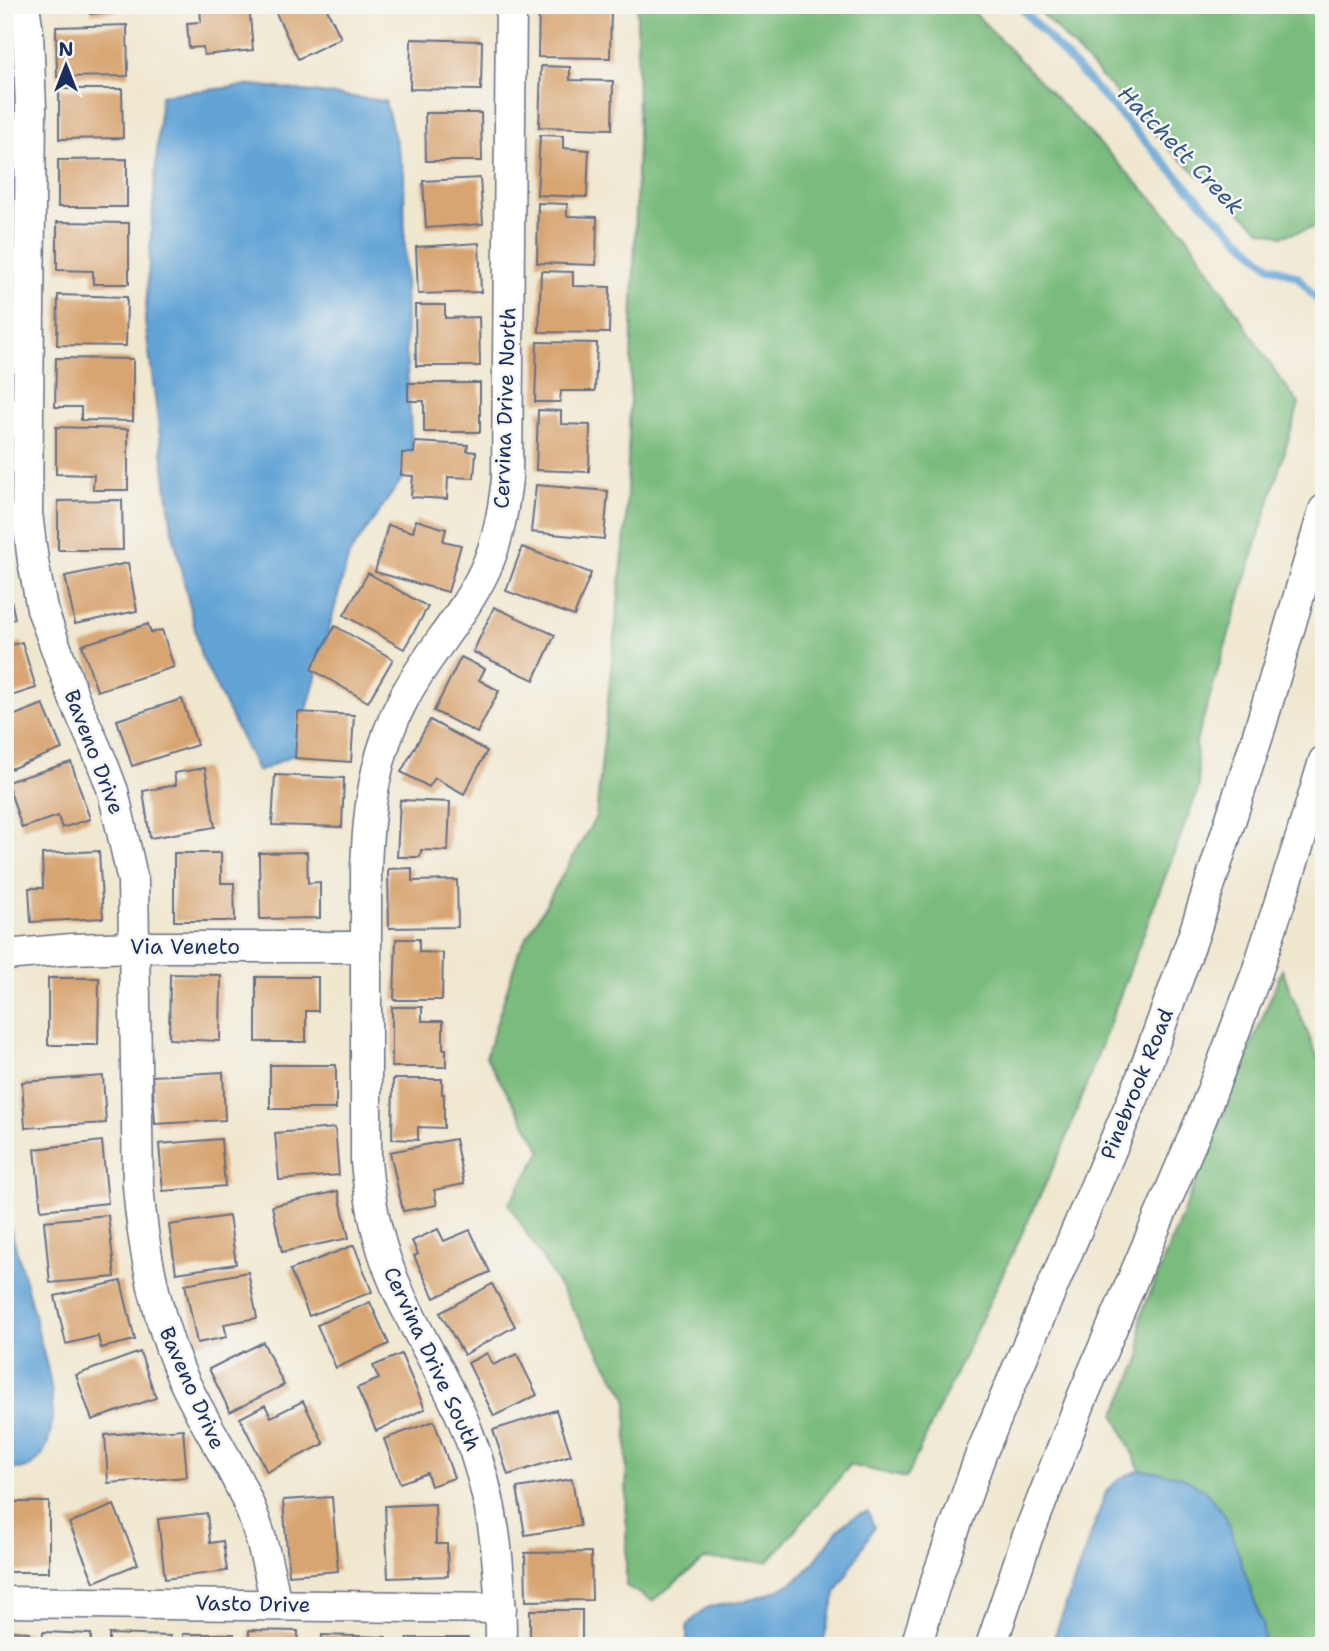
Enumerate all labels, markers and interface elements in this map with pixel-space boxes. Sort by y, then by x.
north arrow [32,32,102,102]
text: N [58,37,74,62]
water label: Hatchett Creek [1112,79,1250,221]
street label: Cervina Drive North [487,307,523,509]
street label: Baveno Drive [57,686,131,818]
street label: Via Veneto [130,933,240,961]
street label: Pinebrook Road [1094,1004,1180,1164]
street label: Cervina Drive South [377,1262,487,1456]
street label: Baveno Drive [153,1322,231,1454]
street label: Vasto Drive [195,1589,311,1619]

